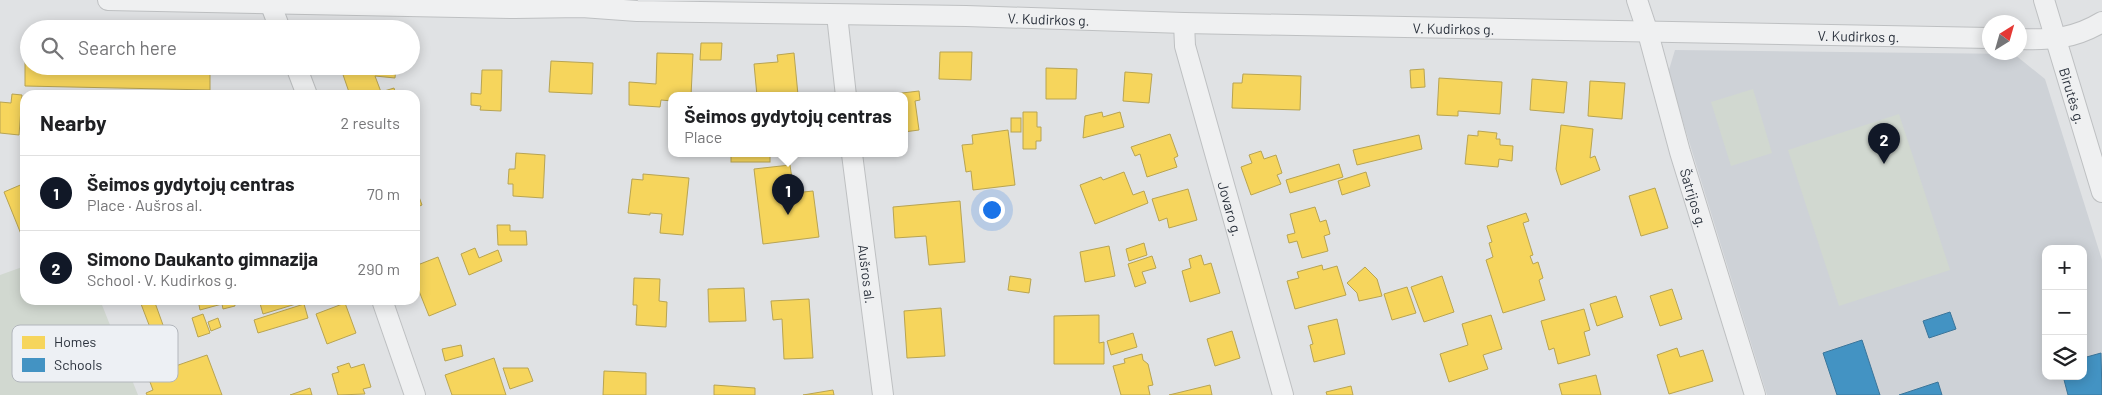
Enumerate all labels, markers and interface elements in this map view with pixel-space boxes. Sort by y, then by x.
street label: V. Kudirkos g. [1007,9,1090,28]
north arrow [1982,15,2027,60]
street label: V. Kudirkos g. [1412,19,1495,37]
search box [20,20,420,75]
street label: V. Kudirkos g. [1817,26,1900,45]
icon: search [38,34,66,62]
text: Search here [78,36,177,59]
street label: Birutės g. [2056,65,2089,126]
popup [668,92,908,157]
text: Šeimos gydytojų centras [684,104,892,127]
text: Nearby [40,110,106,135]
text: 2 results [341,113,400,132]
pin: 2 [1868,123,1900,164]
text: Place [684,127,722,146]
street label: Šatrijos g. [1677,166,1711,230]
text: Šeimos gydytojų centras [87,172,295,195]
pin: 1 [772,174,804,215]
street label: Jovaro g. [1215,179,1246,238]
text: 1 [53,184,59,203]
text: 70 m [367,184,400,203]
text: Place · Aušros al. [87,195,203,214]
your location [979,197,1005,223]
street label: Aušros al. [855,244,880,305]
map controls [2042,245,2087,380]
button: + [2042,245,2087,290]
text: Simono Daukanto gimnazija [87,247,318,270]
text: 2 [52,259,60,278]
text: 290 m [358,259,400,278]
text: School · V. Kudirkos g. [87,270,238,289]
button: − [2042,290,2087,335]
legend [12,325,178,382]
text: Homes [54,333,97,350]
button: layers [2042,335,2087,380]
text: Schools [54,356,102,373]

